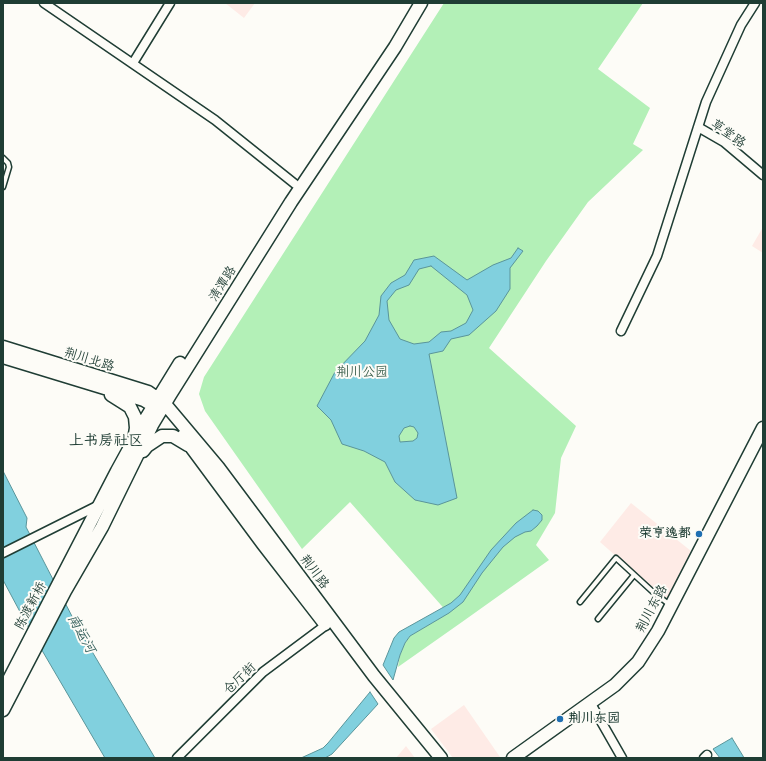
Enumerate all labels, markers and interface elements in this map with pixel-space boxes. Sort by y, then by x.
street label: 草堂路 [708,116,748,152]
street label: 清潭路 [206,263,240,305]
street label: 荆川北路 [62,345,116,375]
park label: 荆川公园 [336,365,388,381]
district label: 上书房社区 [69,432,143,450]
place label: 荣亨逸都 [639,526,691,542]
marker: 荣亨逸都 [694,529,704,539]
street label: 荆川路 [296,552,332,592]
street label: 陈渡新桥 [12,579,50,633]
street label: 荆川东路 [633,582,671,636]
water label: 南运河 [63,612,99,656]
street label: 仓厅街 [221,660,259,698]
place label: 荆川东园 [568,711,620,727]
marker: 荆川东园 [555,714,565,724]

